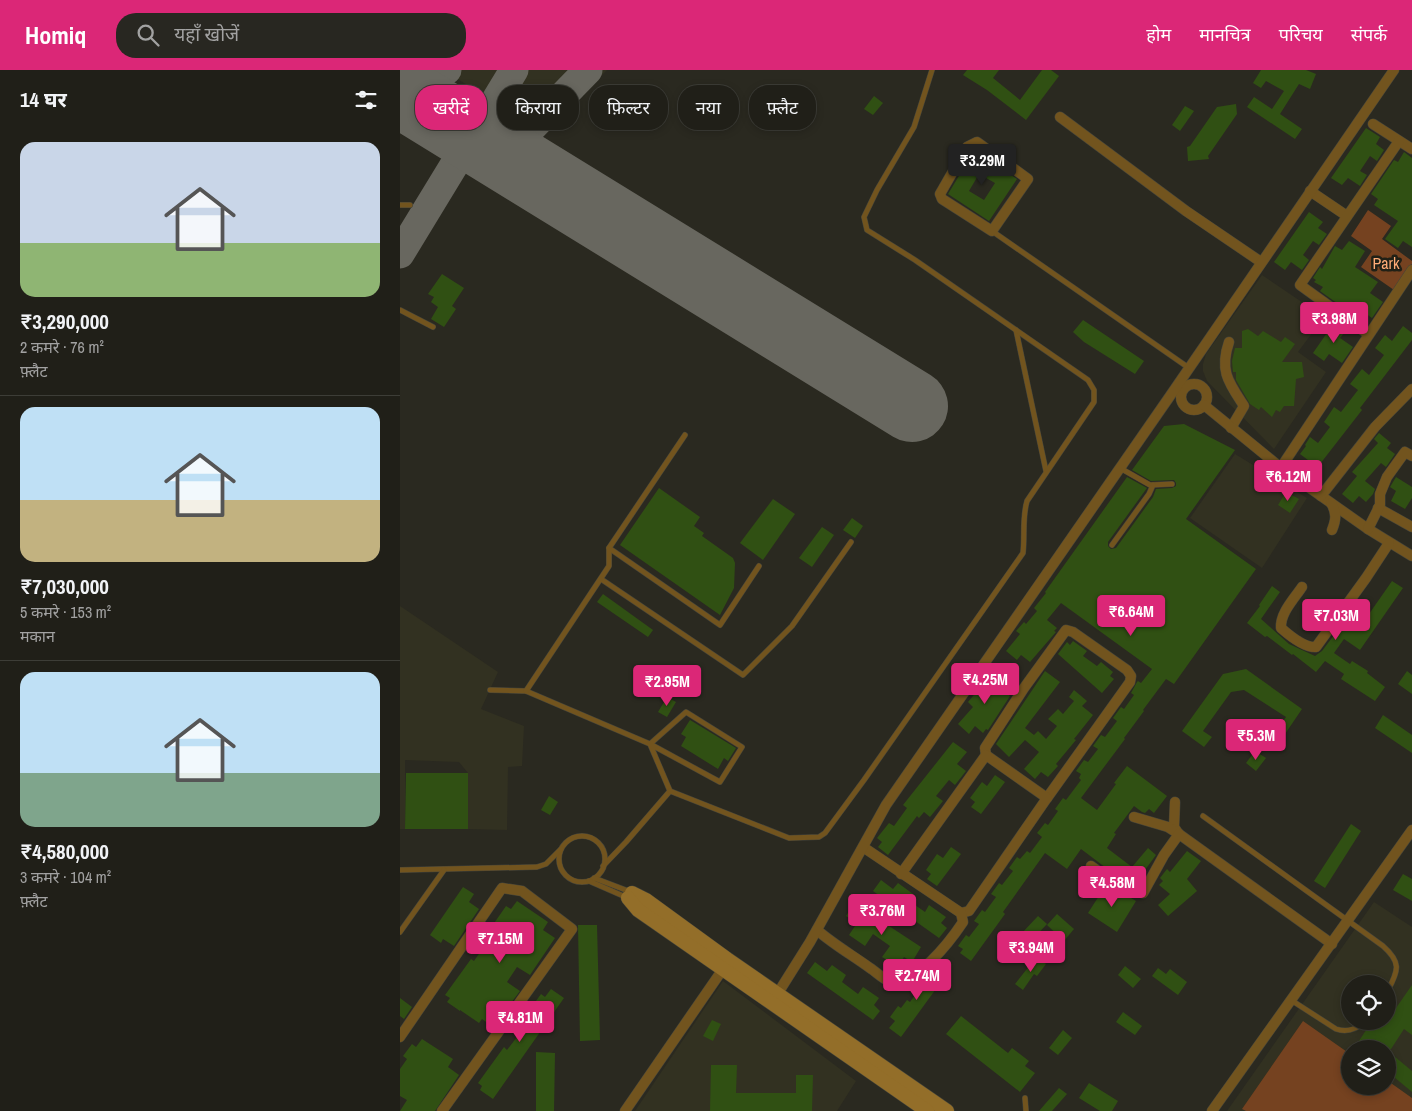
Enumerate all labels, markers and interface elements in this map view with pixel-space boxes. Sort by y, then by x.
search box [116,13,466,58]
text: Homiq [25,19,86,51]
icon: search [134,21,162,49]
text: यहाँ खोजें [174,21,239,47]
text: होम [1146,22,1171,47]
text: मानचित्र [1199,22,1251,47]
text: परिचय [1279,22,1323,47]
text: संपर्क [1351,22,1387,47]
text: 14 घर [20,85,67,114]
chip: खरीदें [415,85,487,130]
chip: किराया [497,85,579,130]
chip: फ़िल्टर [589,85,668,130]
chip: नया [678,85,739,130]
chip: फ़्लैट [749,85,816,130]
icon: filters [352,86,380,114]
pin: ₹3.29M [941,144,1023,186]
text: ₹3.29M [959,149,1005,171]
icon: home [155,174,245,264]
park label: Park [1373,252,1400,274]
pin: ₹3.98M [1293,302,1375,344]
text: ₹3,290,000 [20,307,109,336]
text: ₹3.98M [1311,307,1357,329]
text: 2 कमरे · 76 m² [20,336,104,358]
text: फ़्लैट [20,360,48,382]
icon: home [155,440,245,530]
pin: ₹6.12M [1247,460,1329,502]
text: ₹6.12M [1265,465,1311,487]
text: ₹7,030,000 [20,572,109,601]
pin: ₹6.64M [1090,594,1172,637]
pin: ₹7.03M [1295,598,1377,641]
text: ₹6.64M [1108,600,1154,622]
text: 5 कमरे · 153 m² [20,601,111,623]
text: ₹7.03M [1313,604,1359,626]
text: मकान [20,625,55,647]
pin: ₹4.25M [944,662,1026,705]
pin: ₹2.95M [626,664,708,707]
text: ₹4.25M [962,668,1008,690]
text: ₹2.95M [644,670,690,692]
icon: home [155,705,245,795]
pin: ₹5.3M [1221,718,1291,761]
text: ₹5.3M [1237,724,1275,746]
text: ₹4,580,000 [20,837,109,866]
text: 3 कमरे · 104 m² [20,866,111,888]
pin: ₹4.58M [1071,866,1153,908]
text: ₹4.58M [1089,871,1135,893]
text: फ़्लैट [20,890,48,912]
pin: ₹3.76M [841,894,923,936]
text: ₹3.76M [859,899,905,921]
pin: ₹7.15M [459,922,541,964]
text: ₹7.15M [477,927,523,949]
pin: ₹3.94M [990,930,1072,973]
text: ₹3.94M [1008,936,1054,958]
pin: ₹2.74M [876,958,958,1001]
text: ₹2.74M [894,964,940,986]
map controls [1341,975,1396,1095]
button: locate [1341,975,1396,1030]
pin: ₹4.81M [479,1000,561,1043]
text: ₹4.81M [497,1006,543,1028]
button: layers [1341,1040,1396,1095]

